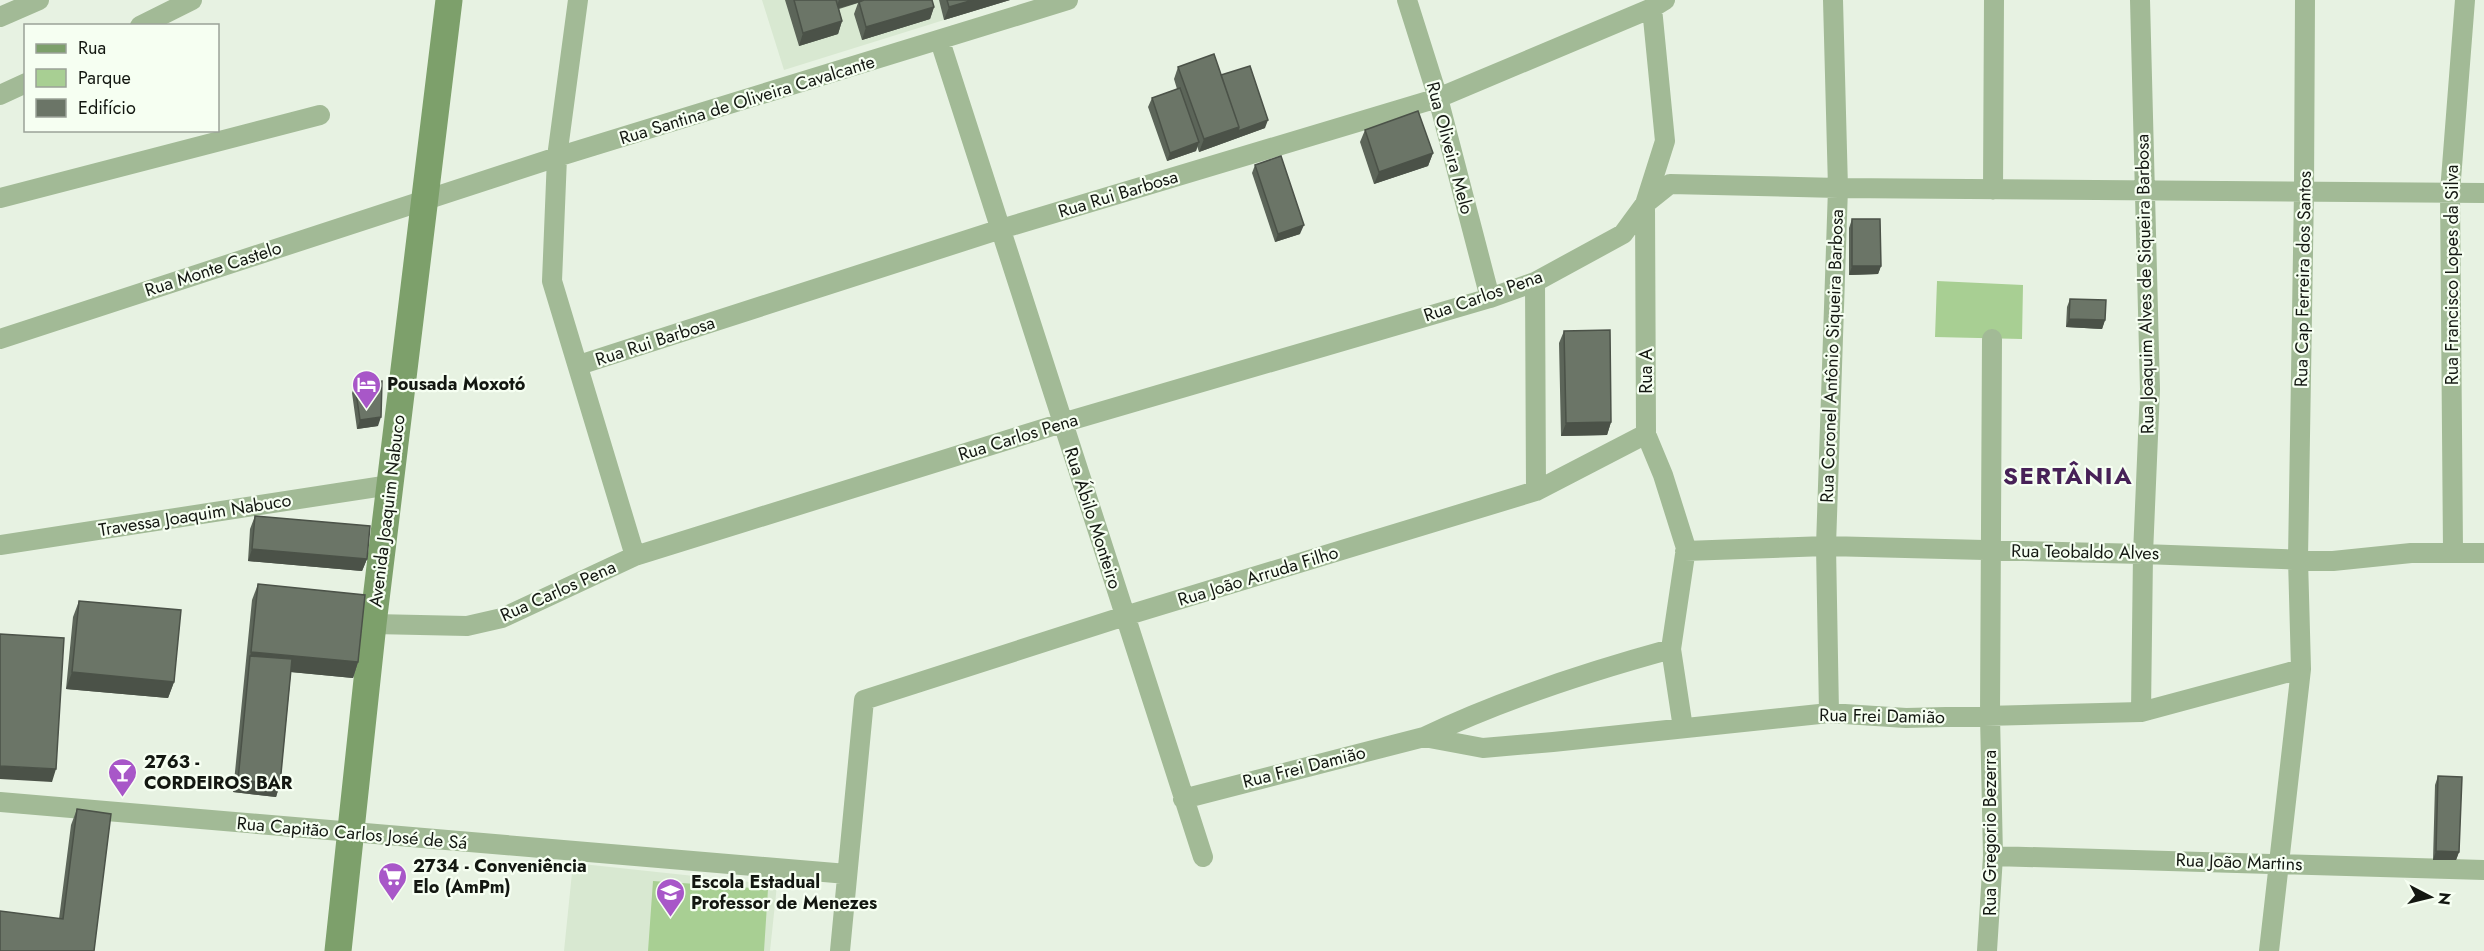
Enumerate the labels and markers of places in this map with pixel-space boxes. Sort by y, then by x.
hotel icon: Pousada Moxotó [350,368,382,410]
place label: Pousada Moxotó [387,371,526,397]
place label: 2763 - CORDEIROS BAR [144,749,293,796]
bar icon: 2763 - CORDEIROS BAR [107,756,139,798]
place label: 2734 - Conveniência Elo (AmPm) [413,853,587,900]
supermarket icon: 2734 - Conveniência Elo (AmPm) [376,860,408,902]
place label: Escola Estadual Professor de Menezes [691,869,877,916]
school or university icon: Escola Estadual Professor de Menezes [654,876,686,918]

